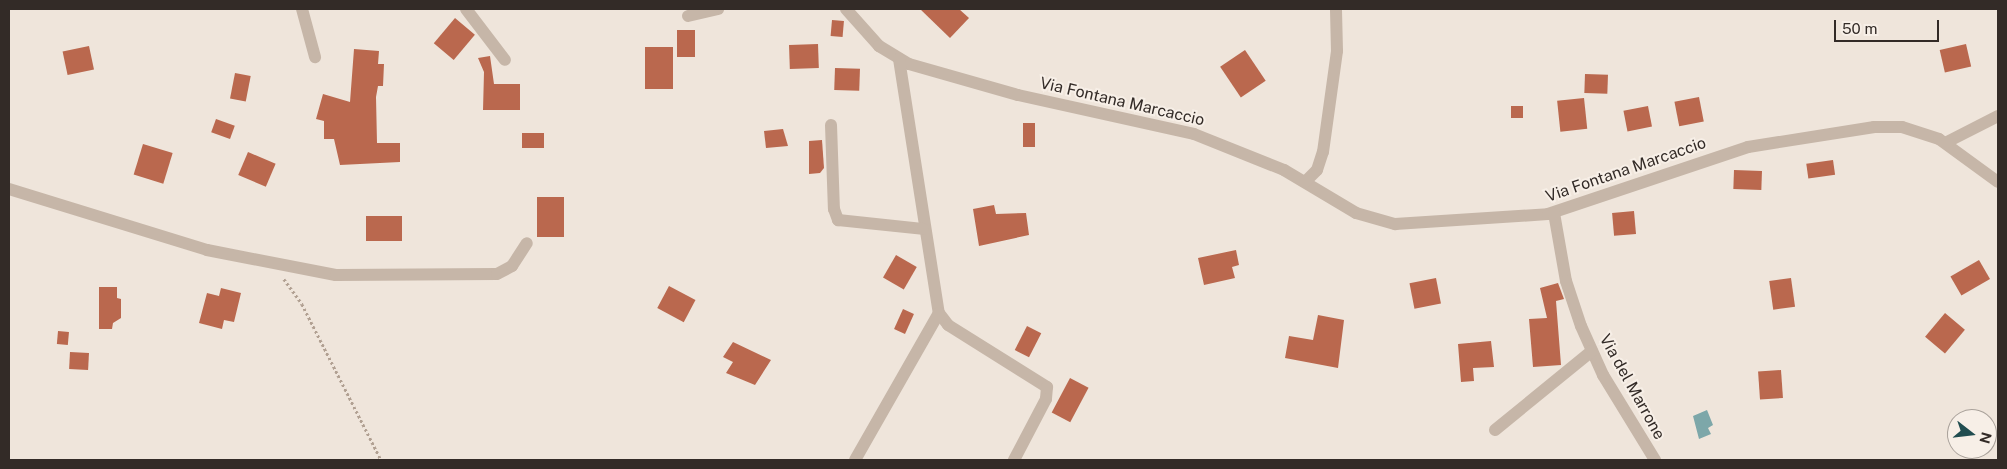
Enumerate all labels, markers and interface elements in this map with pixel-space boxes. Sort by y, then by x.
scale bar [1837,10,1942,42]
text: 50 m [1842,20,1877,37]
street label: Via Fontana Marcaccio [1038,74,1206,130]
street label: Via Fontana Marcaccio [1543,134,1709,206]
street label: Via del Marrone [1595,331,1669,443]
north arrow [1947,409,1997,459]
text: N [1976,430,1995,445]

